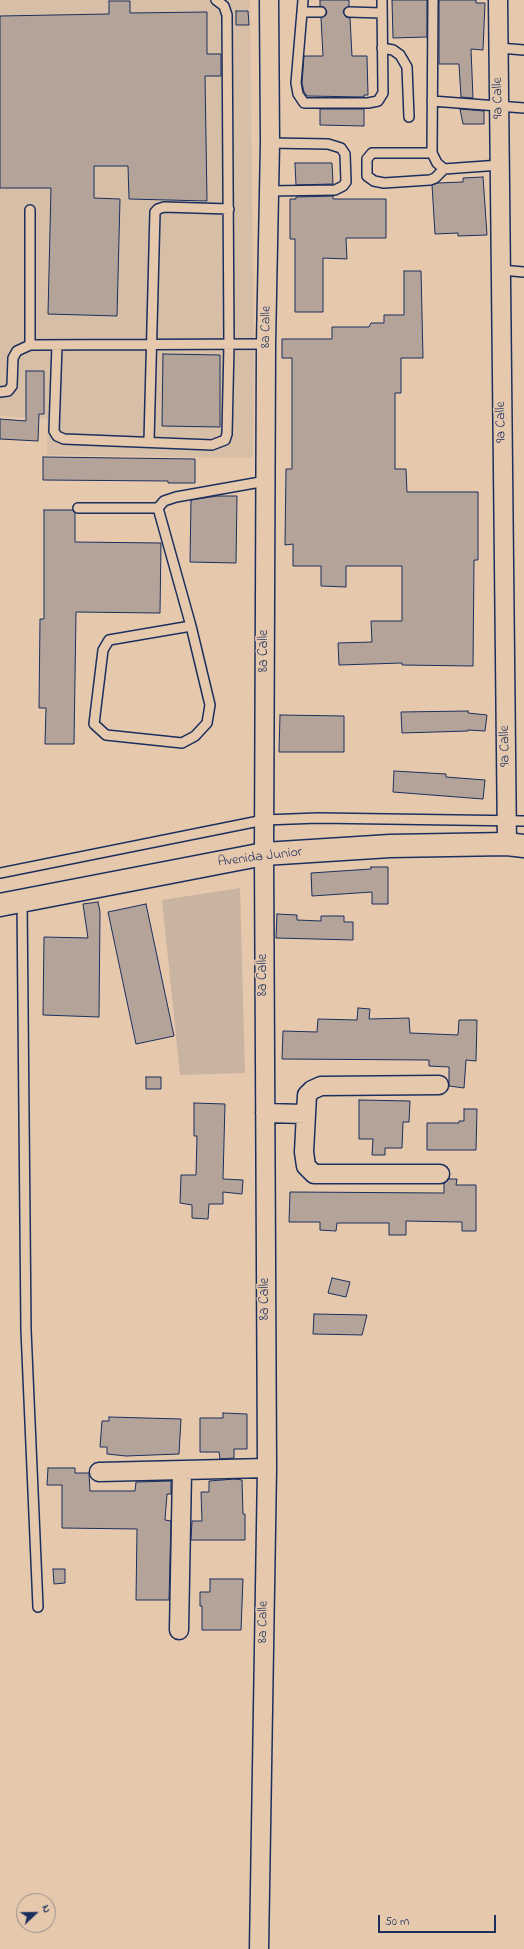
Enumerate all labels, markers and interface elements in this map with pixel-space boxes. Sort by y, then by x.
street label: 9a Calle [490,77,508,119]
street label: 8a Calle [258,306,276,348]
street label: 9a Calle [493,401,511,443]
street label: 8a Calle [257,630,273,672]
street label: 9a Calle [497,725,515,767]
street label: Avenida Junior [217,844,303,872]
street label: 8a Calle [256,954,272,996]
street label: 8a Calle [258,1278,274,1320]
street label: 8a Calle [255,1601,273,1643]
north arrow [16,1893,56,1933]
text: N [37,1902,55,1915]
scale bar [380,1907,498,1933]
text: 50 m [385,1913,409,1931]

